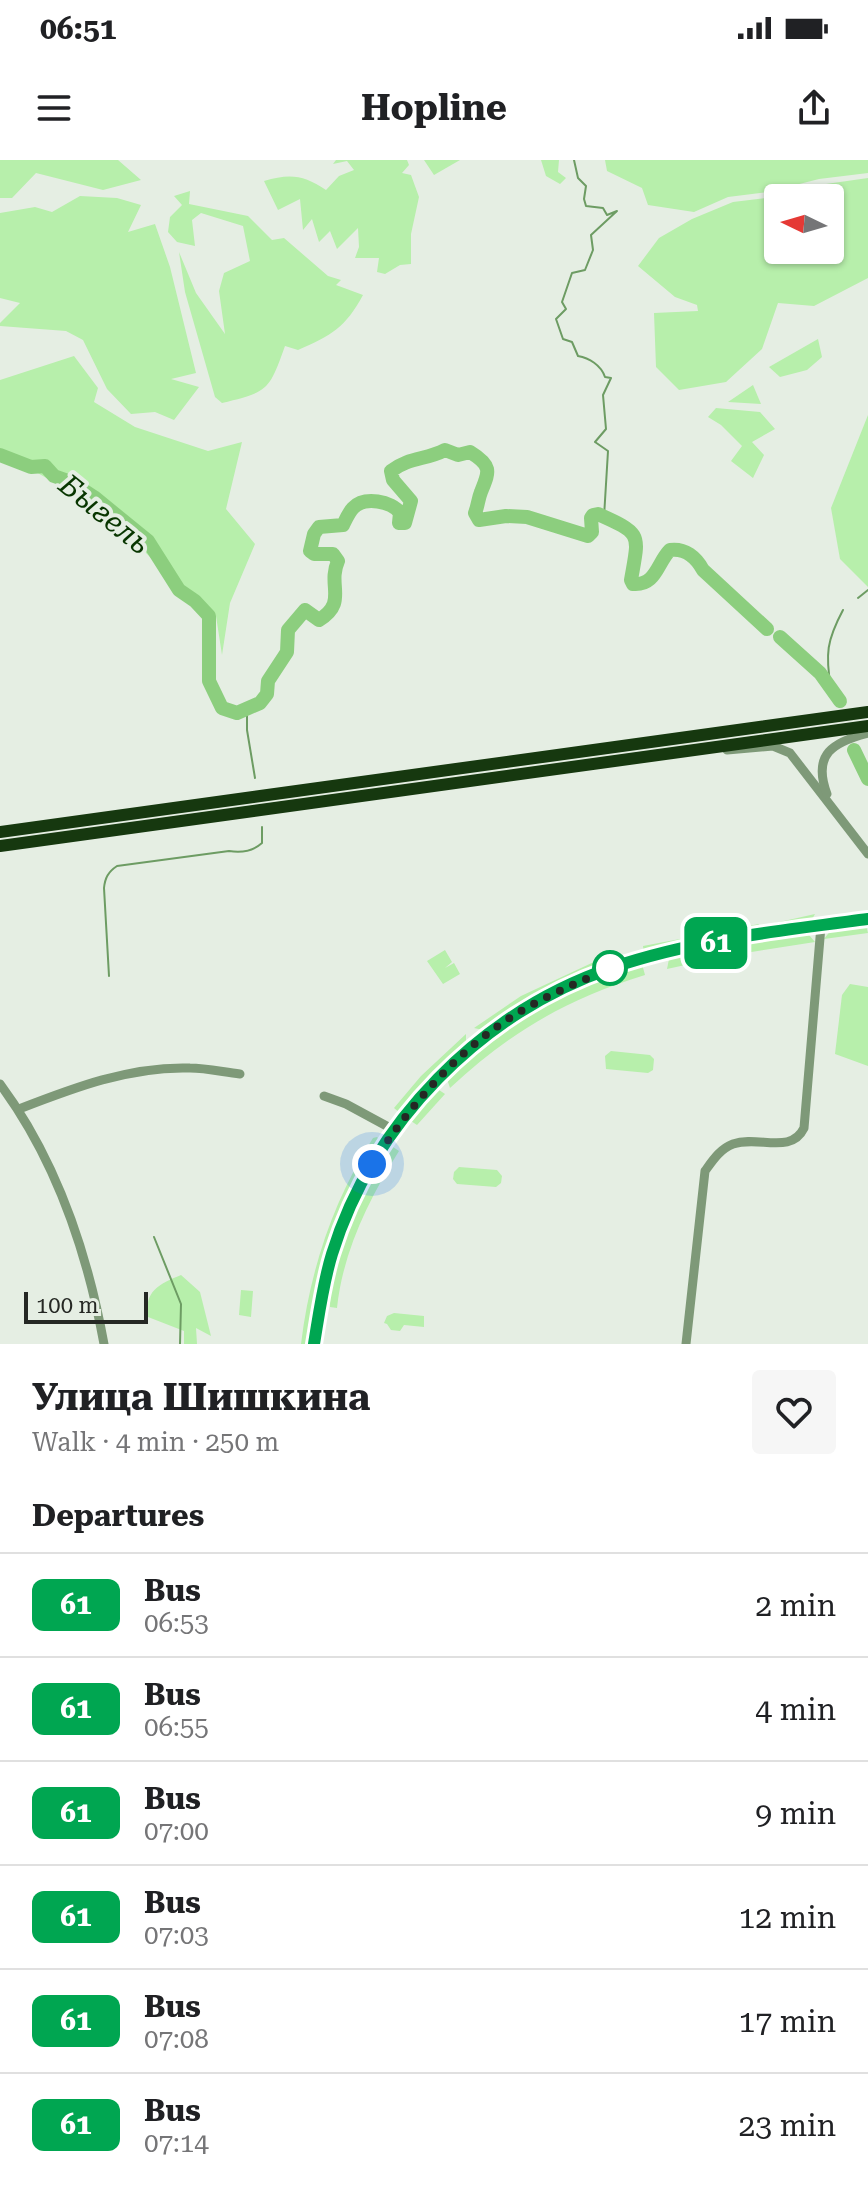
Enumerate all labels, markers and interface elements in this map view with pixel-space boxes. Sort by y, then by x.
text: 06:51 [40,11,117,46]
icon: menu [32,86,76,130]
icon: share [792,86,836,130]
text: Hopline [361,87,507,129]
north arrow [764,184,844,264]
map controls [764,184,844,264]
water label: Быгель [52,466,158,561]
line badge: 61 [680,917,752,969]
text: 61 [700,926,732,959]
unlabelled marker [593,951,627,985]
your location [352,1144,392,1184]
scale bar [24,1288,148,1324]
text: 100 m [36,1293,99,1318]
button: heart [752,1370,836,1454]
text: Улица Шишкина [32,1375,370,1419]
text: Walk · 4 min · 250 m [32,1427,279,1457]
text: Departures [32,1498,204,1533]
text: Bus [144,1573,201,1608]
text: 61 [60,1588,92,1621]
text: 2 min [755,1588,836,1623]
text: 06:53 [144,1608,209,1638]
text: Bus [144,1677,201,1712]
text: 61 [60,1692,92,1725]
text: 4 min [755,1692,836,1727]
text: 06:55 [144,1712,209,1742]
text: Bus [144,1781,201,1816]
text: 61 [60,1796,92,1829]
text: 9 min [755,1796,836,1831]
text: 07:00 [144,1816,209,1846]
text: Bus [144,1885,201,1920]
text: 61 [60,1900,92,1933]
text: 12 min [739,1900,836,1935]
text: 07:03 [144,1920,209,1950]
text: Bus [144,1989,201,2024]
text: 61 [60,2004,92,2037]
text: 17 min [739,2004,836,2039]
text: 07:08 [144,2024,209,2054]
text: Bus [144,2093,201,2128]
text: 61 [60,2108,92,2141]
text: 23 min [739,2108,836,2143]
text: 07:14 [144,2128,209,2158]

